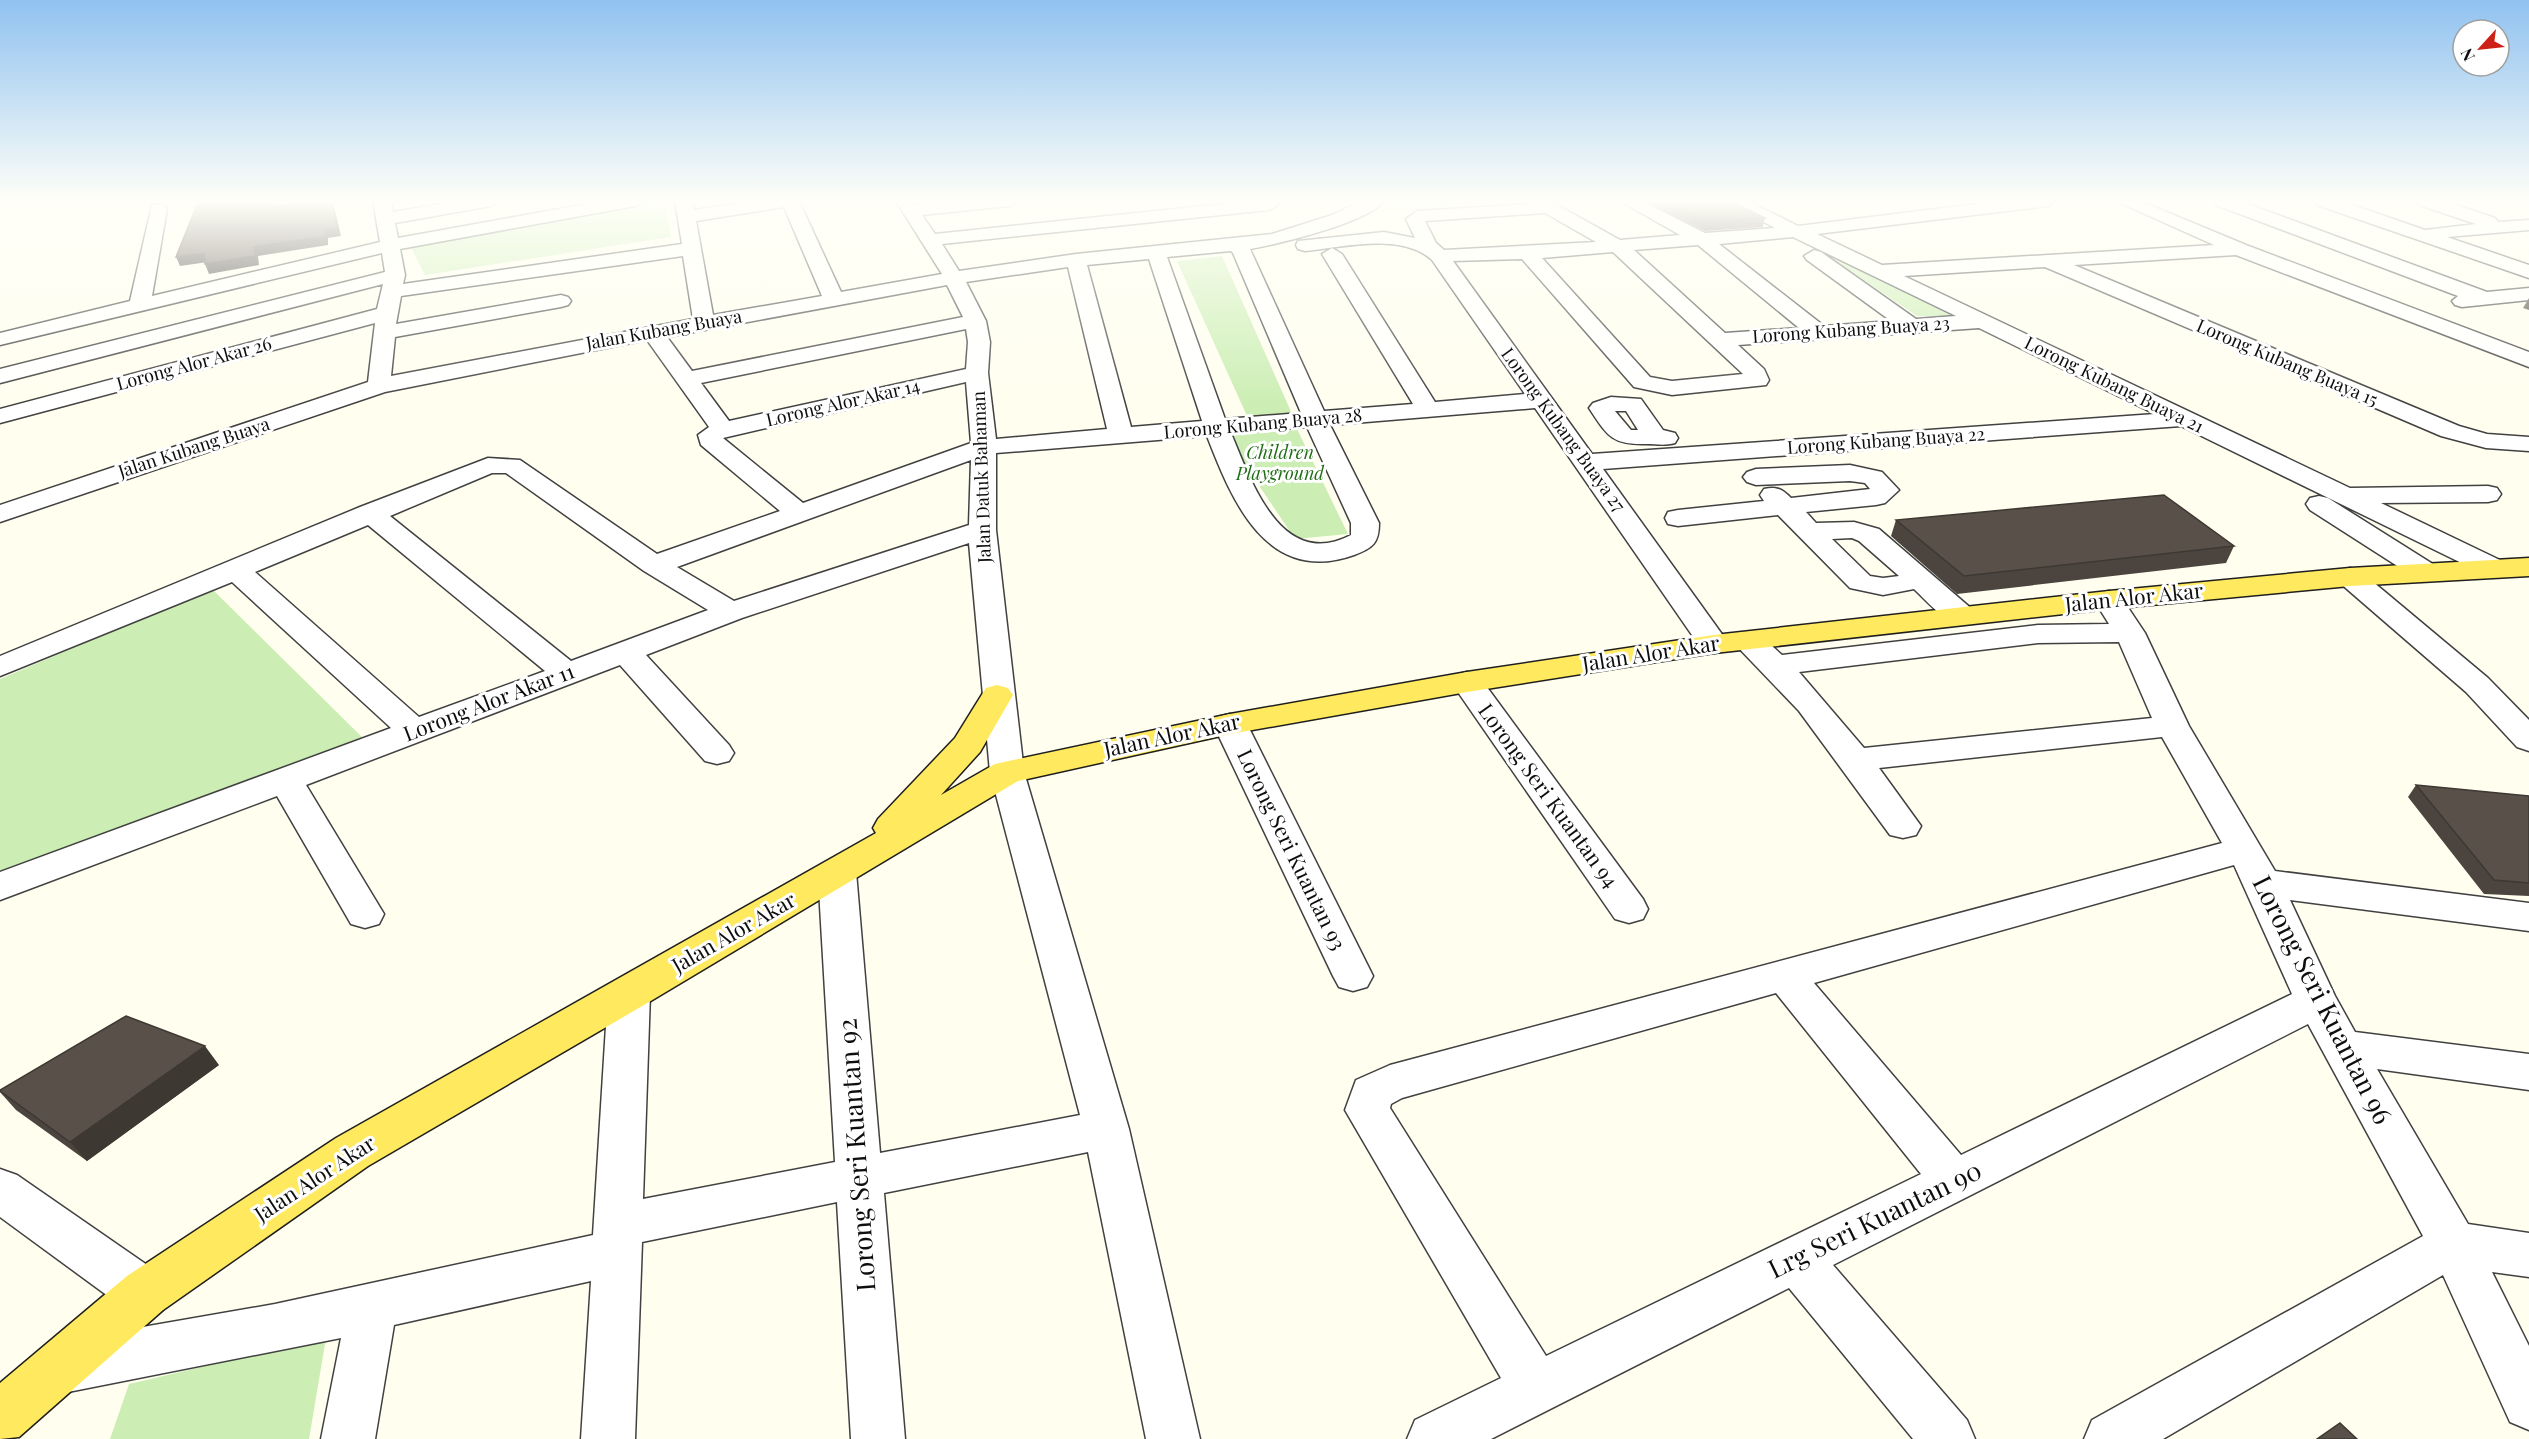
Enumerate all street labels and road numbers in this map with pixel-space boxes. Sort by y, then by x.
street label: Jalan Kubang Buaya [583,303,744,355]
street label: Lorong Kubang Buaya 23 [1751,310,1950,348]
street label: Lorong Kubang Buaya 15 [2193,313,2382,411]
street label: Lorong Kubang Buaya 21 [2021,330,2208,438]
street label: Lorong Alor Akar 26 [114,331,274,395]
street label: Lorong Kubang Buaya 27 [1496,343,1632,517]
street label: Lorong Alor Akar 14 [763,373,922,431]
street label: Jalan Datuk Bahaman [966,390,996,564]
street label: Lorong Kubang Buaya 28 [1163,402,1363,444]
street label: Jalan Kubang Buaya [114,411,273,483]
street label: Lorong Kubang Buaya 22 [1786,421,1986,459]
street label: Jalan Alor Akar [2062,575,2205,617]
street label: Jalan Alor Akar [1579,627,1722,677]
street label: Lorong Alor Akar 11 [399,656,578,747]
street label: Lorong Seri Kuantan 94 [1473,697,1626,893]
street label: Jalan Alor Akar [1100,706,1243,762]
street label: Lorong Seri Kuantan 93 [1232,744,1354,954]
street label: Lorong Seri Kuantan 96 [2245,869,2401,1130]
street label: Jalan Alor Akar [665,884,801,979]
street label: Lorong Seri Kuantan 92 [829,1017,883,1293]
street label: Jalan Alor Akar [247,1127,380,1227]
street label: Lrg Seri Kuantan 90 [1762,1152,1987,1286]

